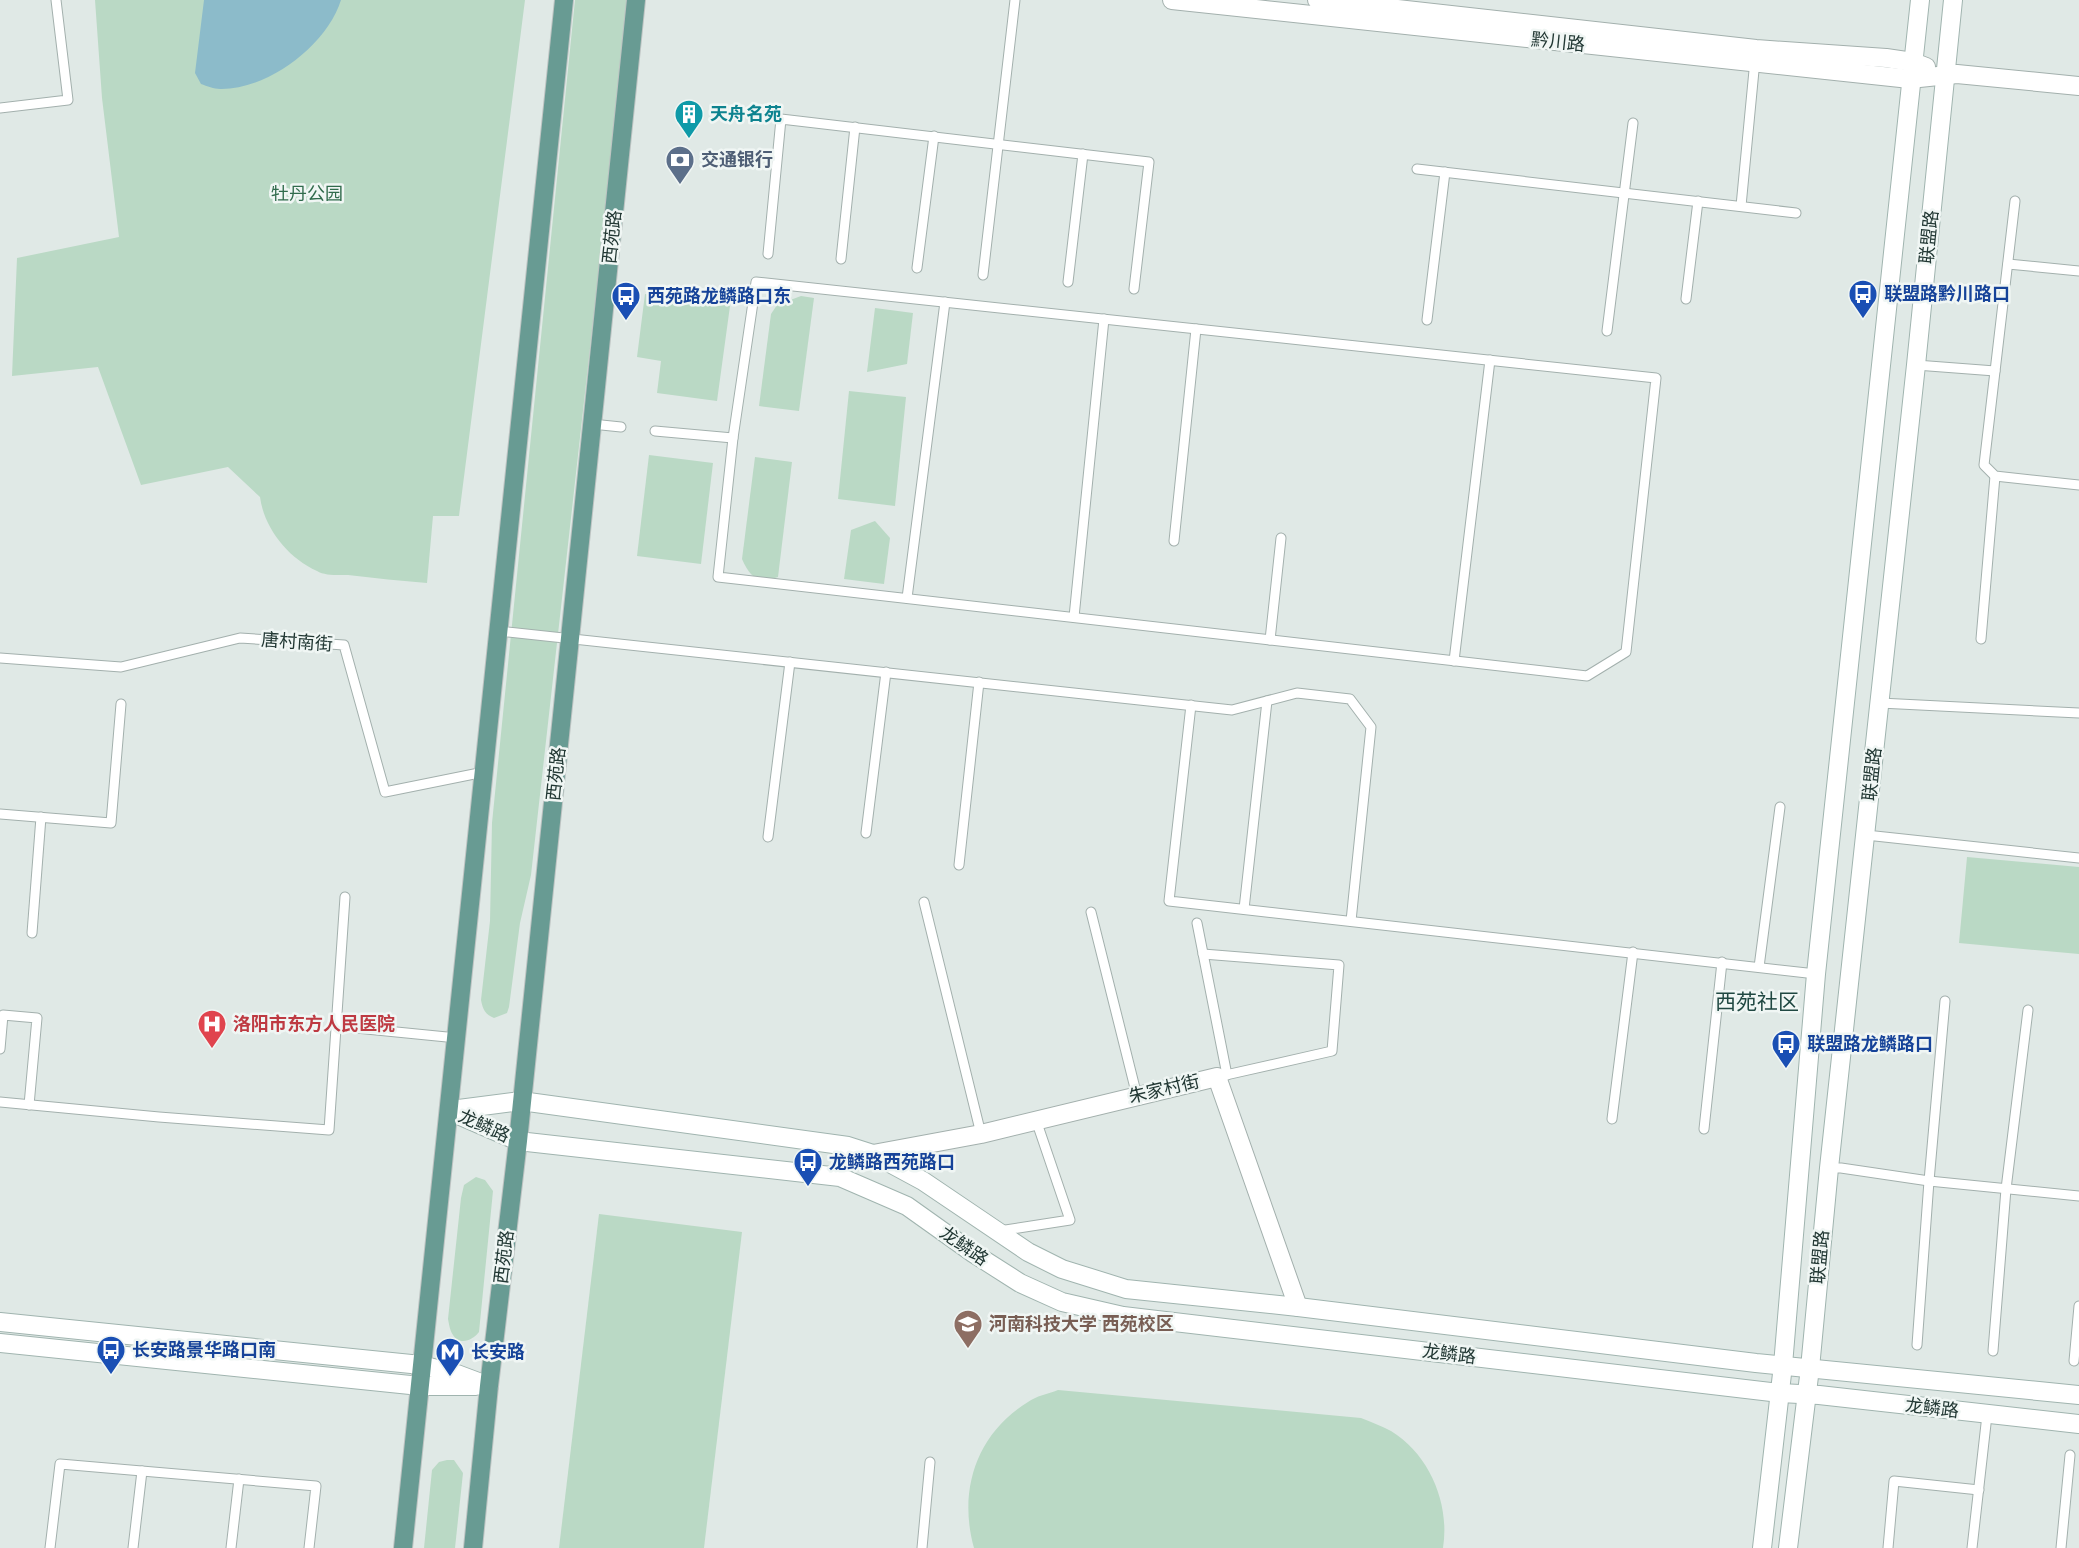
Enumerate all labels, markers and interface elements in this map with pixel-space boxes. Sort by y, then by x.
street label: 黔川路 [1530,28,1586,56]
building icon: 天舟名苑 [673,98,705,140]
place label: 天舟名苑 [710,103,782,125]
bank icon: 交通银行 [664,144,696,186]
place label: 交通银行 [701,149,773,171]
park label: 牡丹公园 [271,183,343,205]
street label: 西苑路 [598,209,626,265]
street label: 联盟路 [1915,209,1943,265]
bus stop icon: 联盟路黔川路口 [1847,278,1879,320]
bus stop icon: 西苑路龙鳞路口东 [610,280,642,322]
place label: 联盟路黔川路口 [1884,283,2010,305]
place label: 西苑路龙鳞路口东 [647,285,791,307]
street label: 唐村南街 [260,629,334,655]
street label: 西苑路 [542,746,570,802]
street label: 联盟路 [1858,746,1886,802]
district label: 西苑社区 [1715,990,1799,1015]
hospital icon: 洛阳市东方人民医院 [196,1008,228,1050]
place label: 洛阳市东方人民医院 [233,1013,395,1035]
bus stop icon: 联盟路龙鳞路口 [1770,1028,1802,1070]
place label: 联盟路龙鳞路口 [1807,1033,1933,1055]
street label: 朱家村街 [1126,1070,1202,1108]
street label: 龙鳞路 [455,1105,513,1147]
bus stop icon: 龙鳞路西苑路口 [792,1146,824,1188]
place label: 龙鳞路西苑路口 [829,1151,955,1173]
street label: 龙鳞路 [936,1222,992,1270]
street label: 西苑路 [490,1229,518,1285]
street label: 联盟路 [1807,1229,1833,1285]
school or university icon: 河南科技大学 西苑校区 [952,1308,984,1350]
place label: 河南科技大学 西苑校区 [989,1313,1174,1335]
bus stop icon: 长安路景华路口南 [95,1334,127,1376]
metro station icon: 长安路 [434,1336,466,1378]
place label: 长安路景华路口南 [132,1339,276,1361]
street label: 龙鳞路 [1421,1340,1477,1368]
place label: 长安路 [471,1341,525,1363]
street label: 龙鳞路 [1904,1394,1960,1422]

